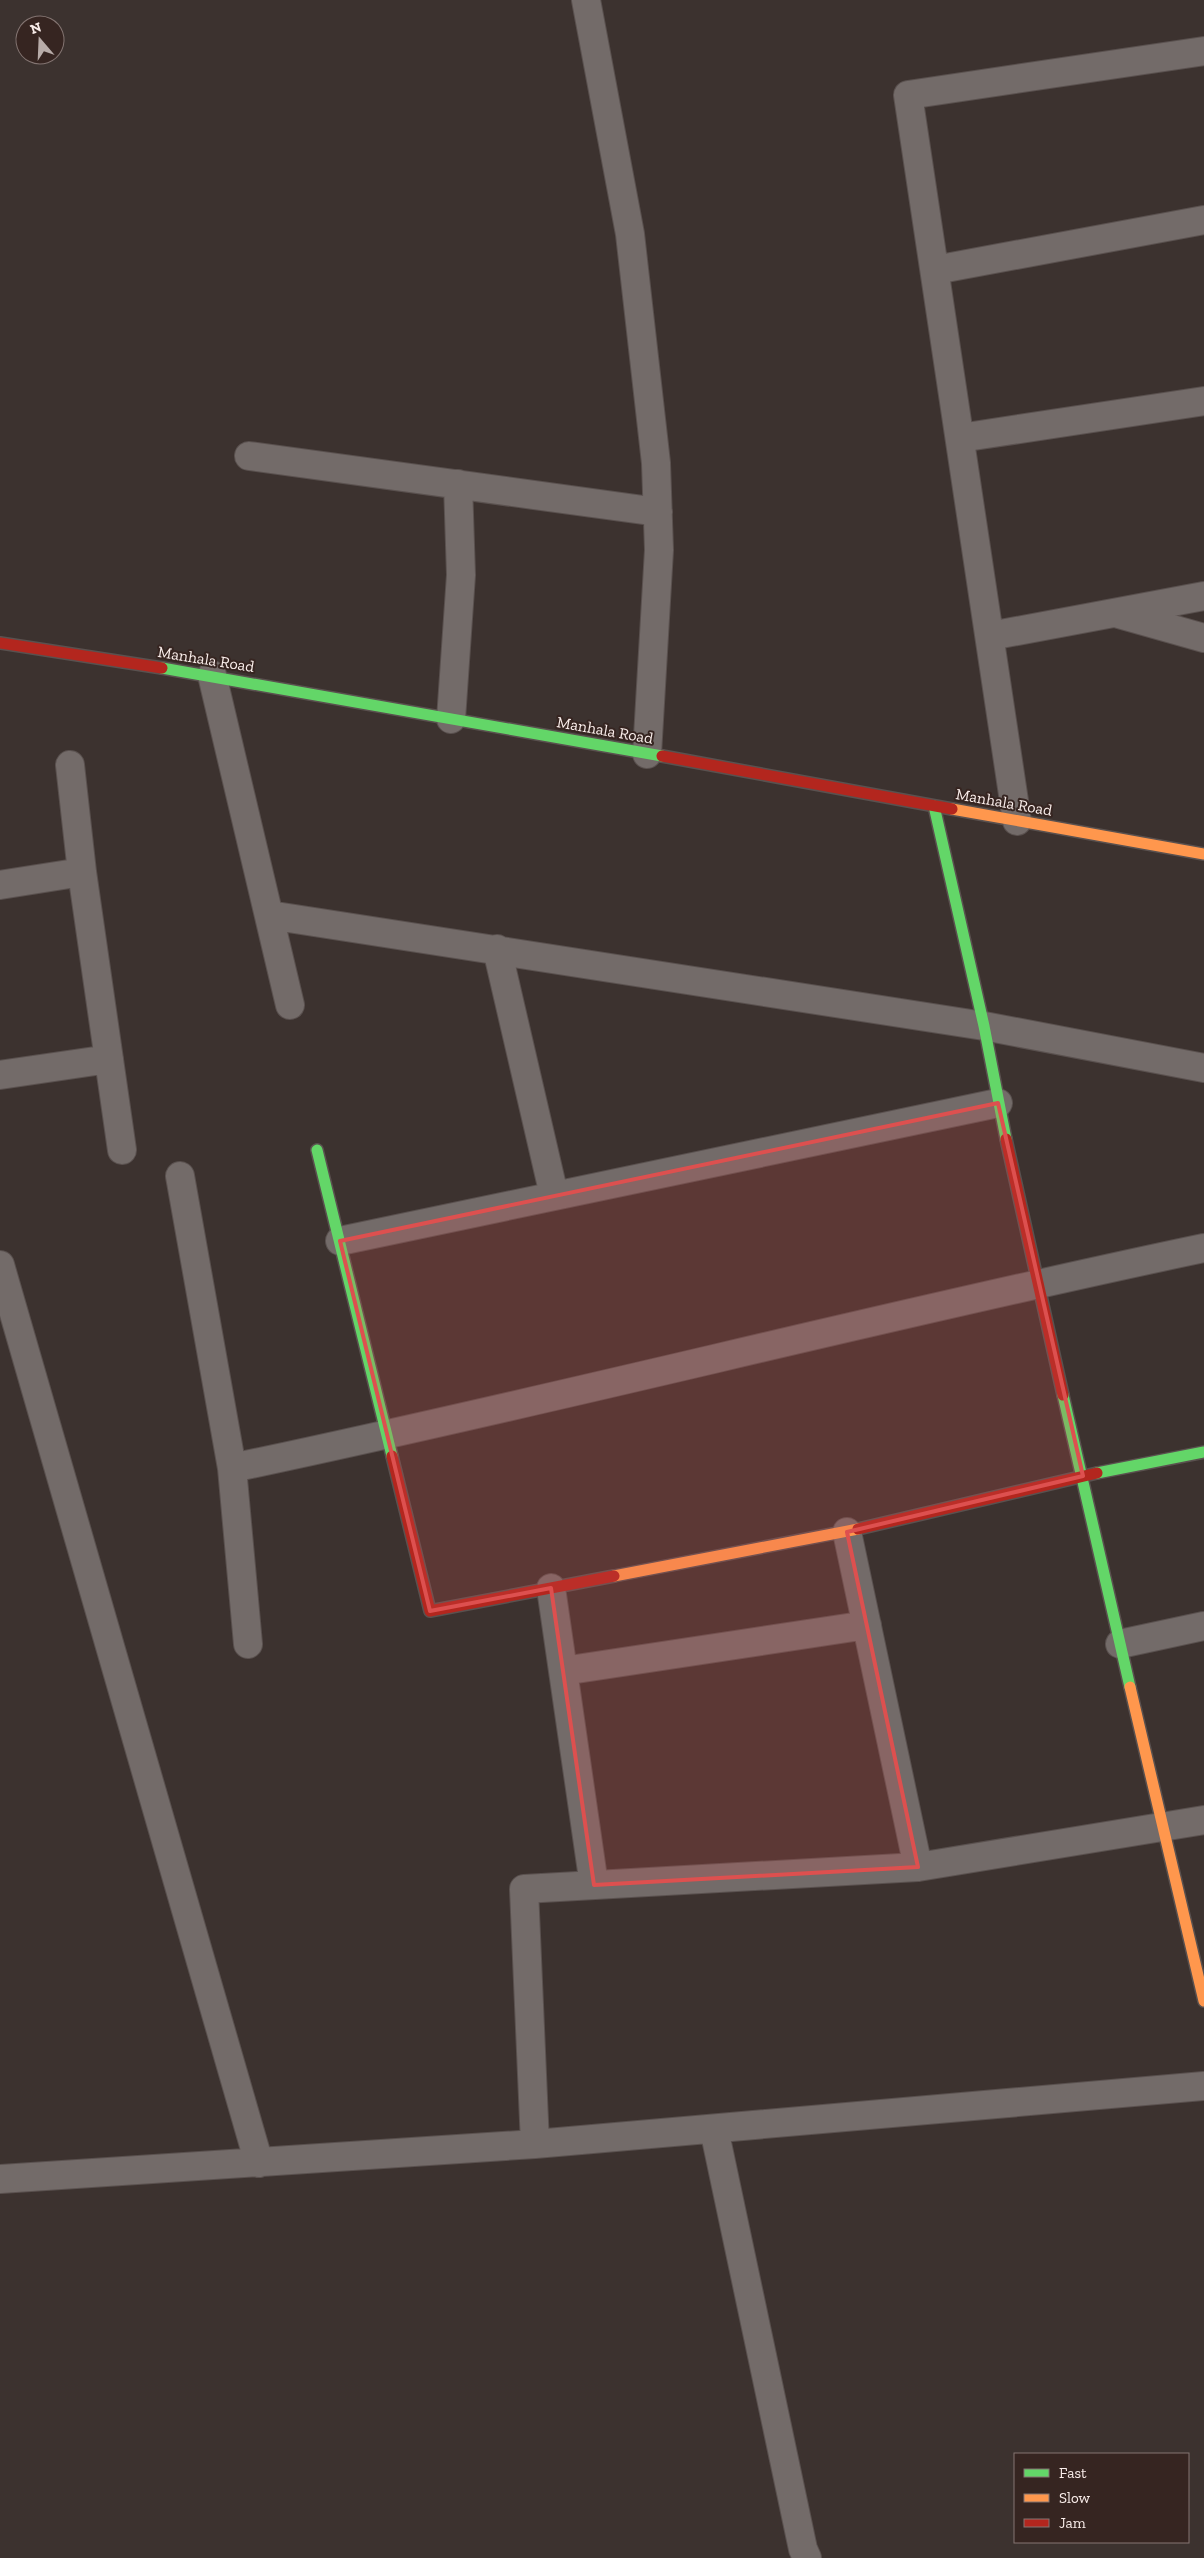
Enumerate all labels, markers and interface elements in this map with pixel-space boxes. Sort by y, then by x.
north arrow [15,15,65,65]
text: N [28,18,44,38]
street label: Manhala Road [156,642,256,676]
street label: Manhala Road [555,712,655,748]
street label: Manhala Road [954,784,1054,820]
legend [1014,2453,1189,2543]
text: Fast [1059,2464,1087,2482]
text: Slow [1059,2489,1091,2507]
text: Jam [1059,2514,1086,2532]

